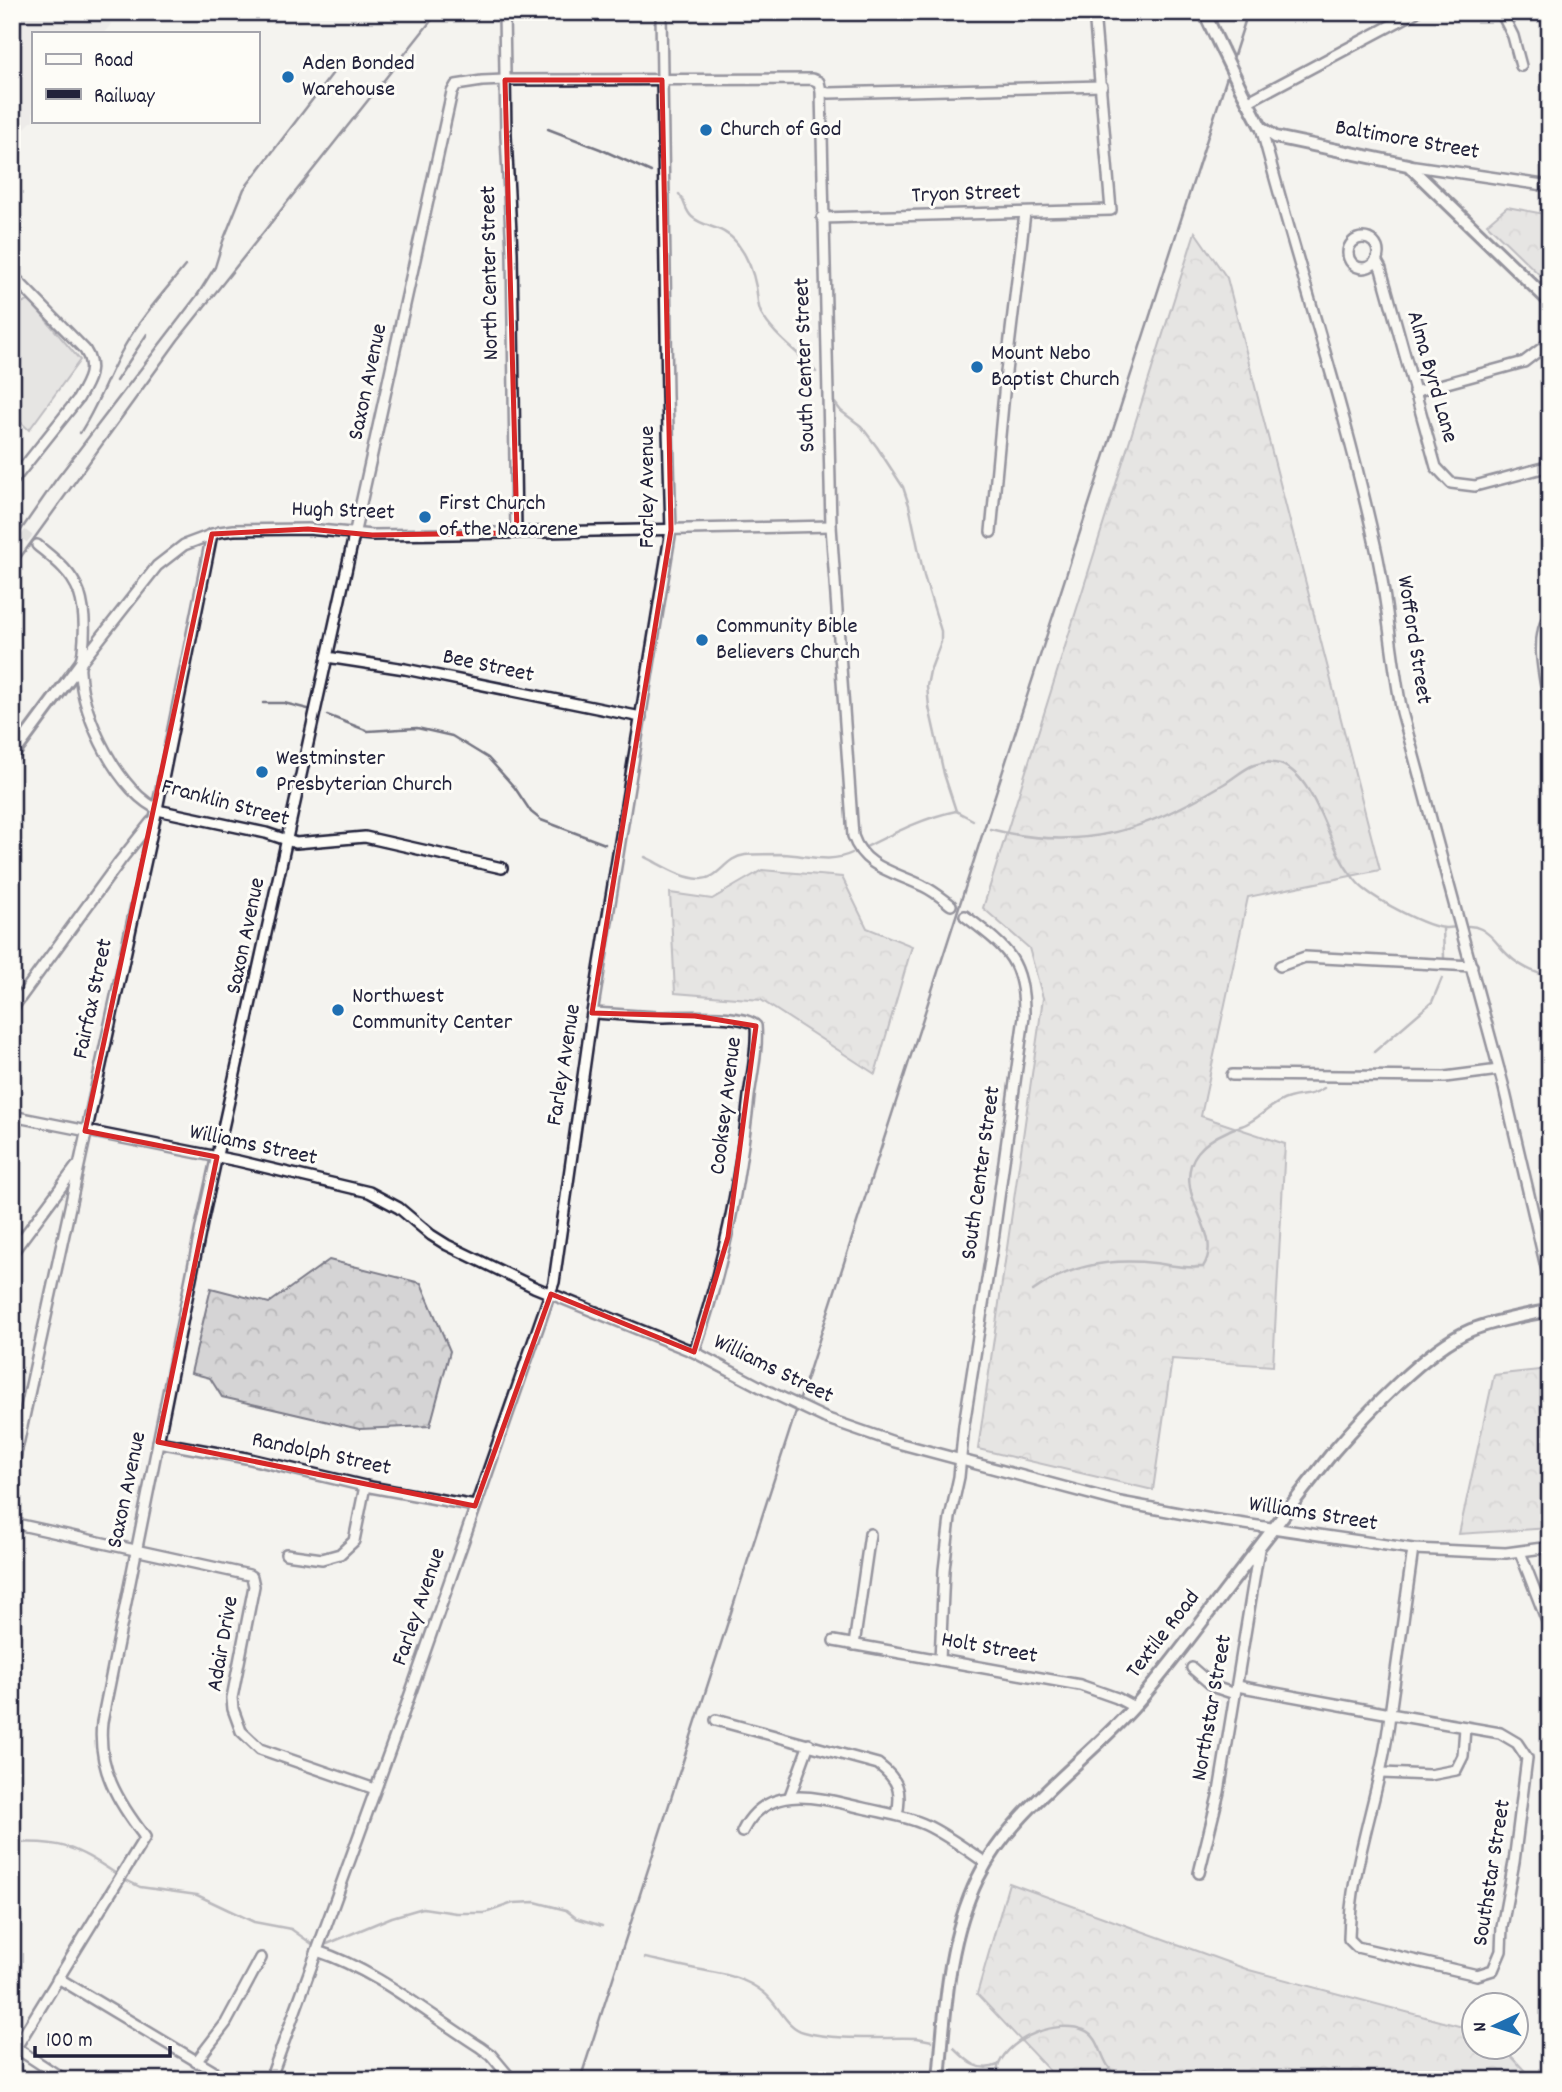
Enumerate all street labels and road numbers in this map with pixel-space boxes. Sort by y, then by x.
street label: Baltimore Street [1332,112,1482,170]
street label: Tryon Street [911,177,1021,213]
street label: North Center Street [473,185,509,361]
street label: South Center Street [786,277,826,453]
street label: Alma Byrd Lane [1396,307,1466,447]
street label: Saxon Avenue [341,321,397,443]
street label: Farley Avenue [632,426,665,548]
street label: Hugh Street [291,494,395,530]
street label: Wofford Street [1387,573,1439,707]
street label: Bee Street [439,641,537,693]
street label: Franklin Street [157,771,293,837]
street label: Saxon Avenue [219,875,275,997]
street label: Fairfax Street [65,936,123,1062]
street label: Farley Avenue [539,1002,591,1128]
street label: Cooksey Avenue [702,1035,752,1177]
street label: South Center Street [953,1084,1011,1262]
street label: Williams Street [186,1116,320,1176]
street label: Williams Street [707,1327,839,1413]
street label: Randolph Street [248,1424,394,1486]
street label: Saxon Avenue [100,1429,156,1551]
street label: Williams Street [1246,1489,1380,1541]
street label: Farley Avenue [384,1544,456,1670]
street label: Textile Road [1119,1584,1209,1686]
street label: Adair Drive [199,1594,249,1694]
street label: Holt Street [938,1624,1040,1674]
street label: Northstar Street [1184,1632,1242,1784]
street label: Southstar Street [1465,1797,1521,1949]

